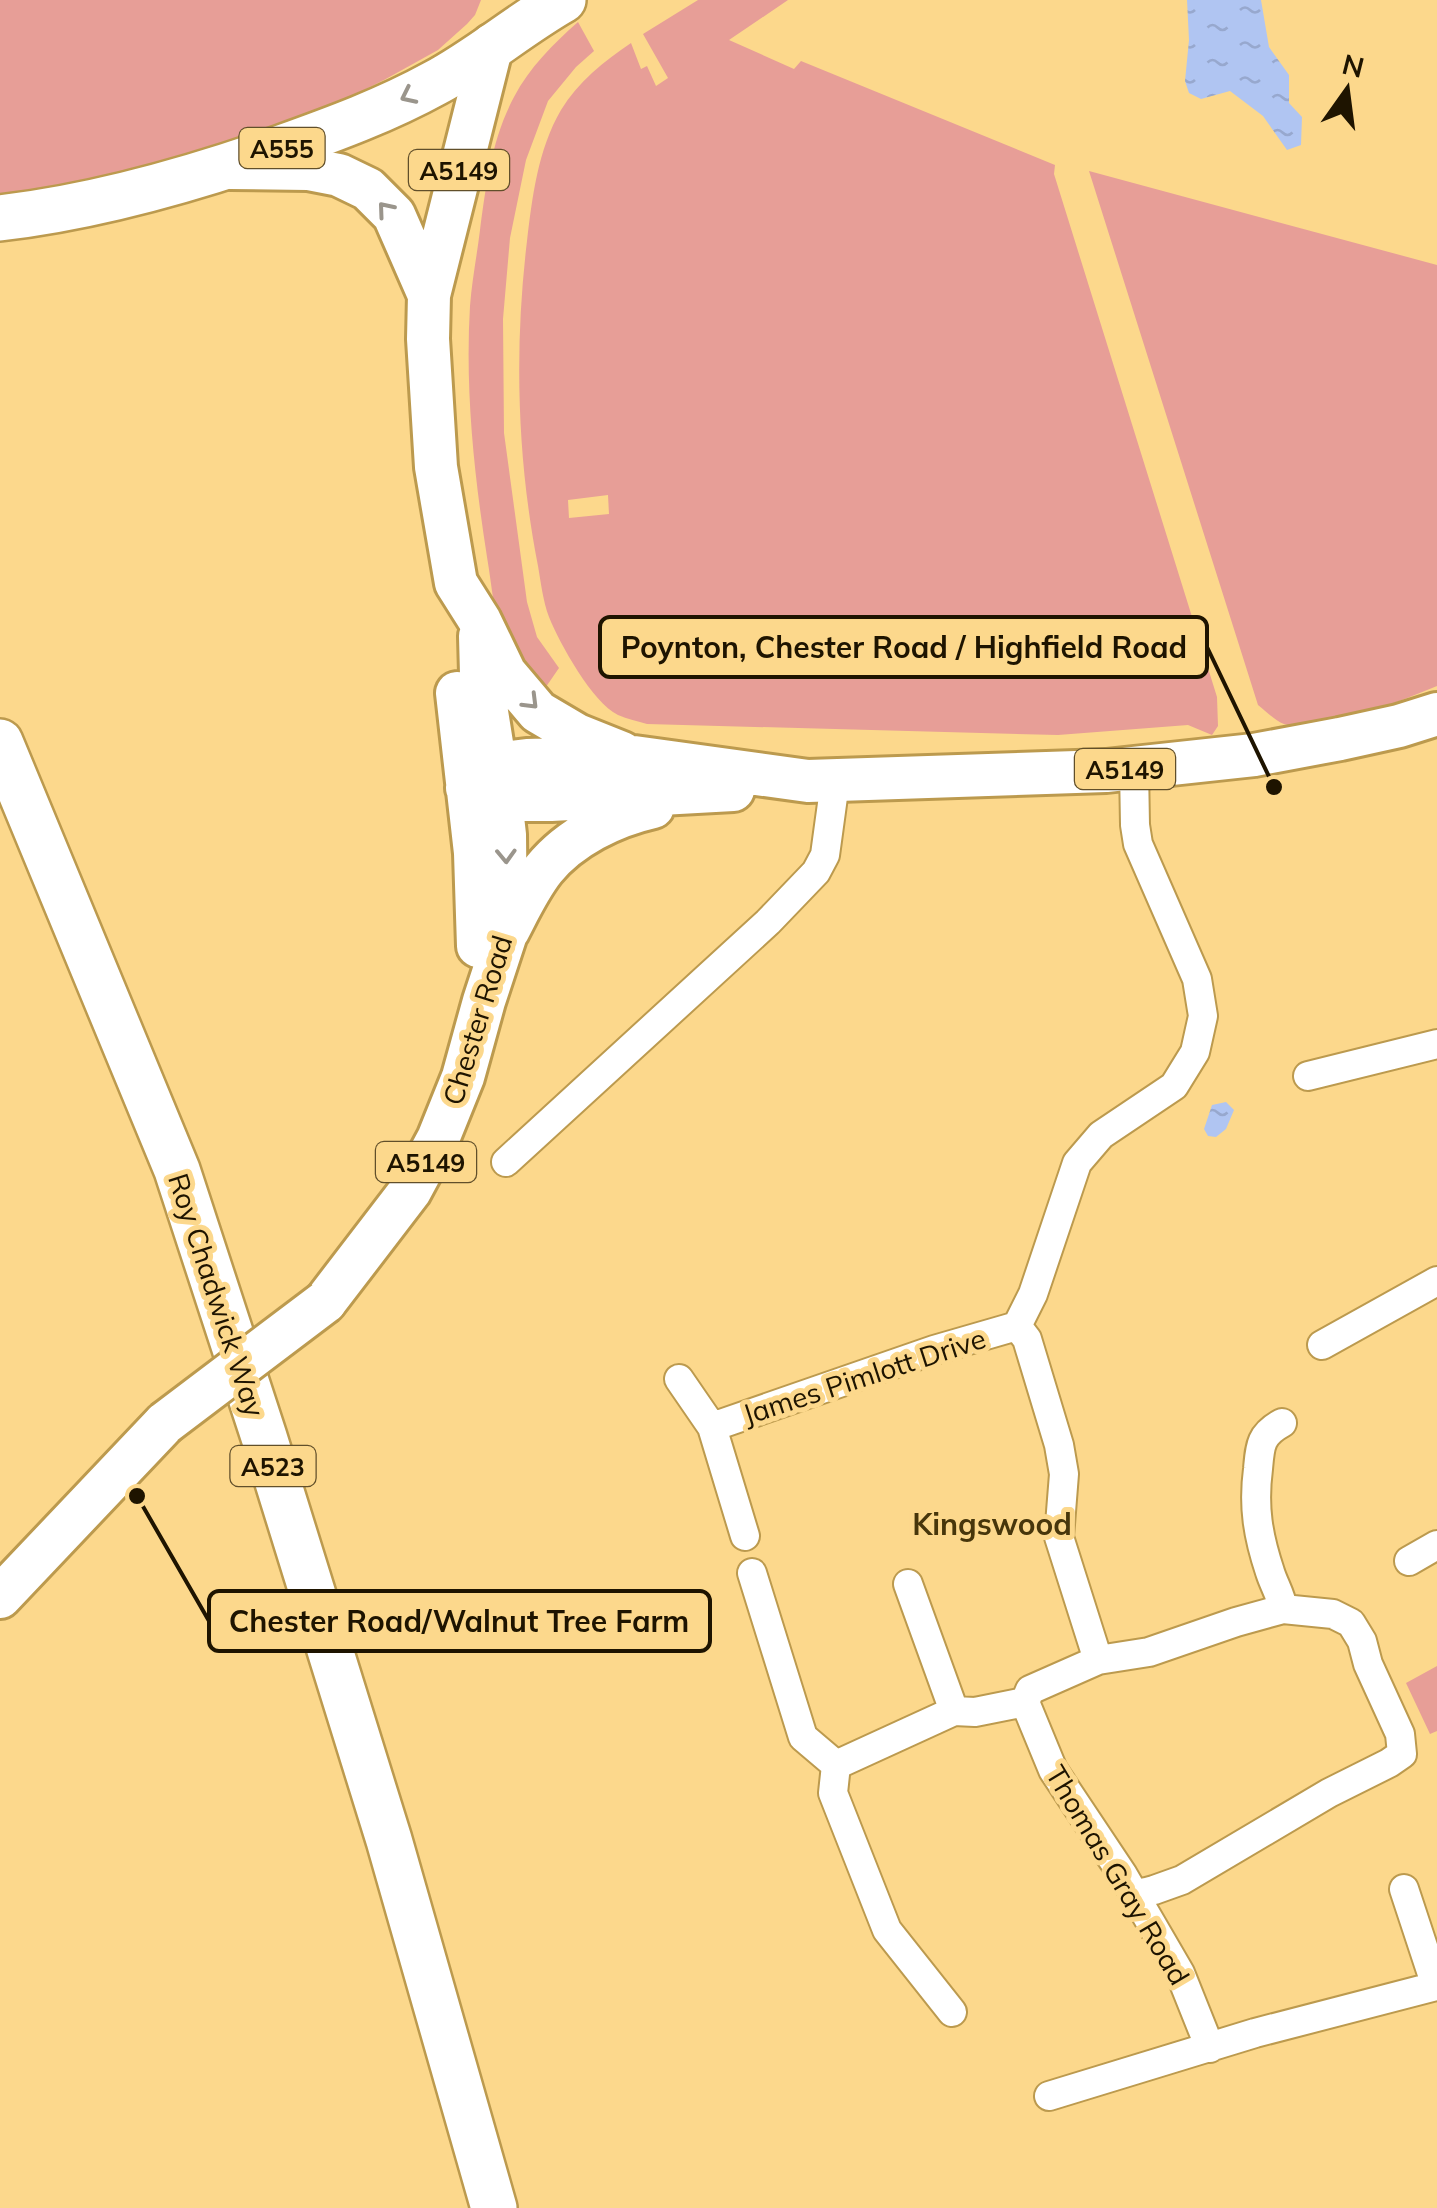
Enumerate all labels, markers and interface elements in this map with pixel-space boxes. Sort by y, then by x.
north arrow [1297,40,1397,140]
text: N [1339,46,1368,85]
one-way arrow [401,84,419,103]
road number: A555 [240,128,324,168]
road number: A5149 [409,150,509,190]
one-way arrow [379,202,397,220]
callout: Poynton, Chester Road / Highfield Road [600,617,1207,677]
text: Poynton, Chester Road / Highfield Road [621,628,1187,666]
one-way arrow [519,691,537,709]
road number: A5149 [1075,749,1175,789]
one-way arrow [495,849,516,865]
street label: Chester Road [435,931,519,1109]
road number: A5149 [376,1142,476,1182]
street label: Roy Chadwick Way [161,1169,273,1421]
street label: James Pimlott Drive [738,1320,990,1432]
road number: A523 [230,1446,316,1486]
district label: Kingswood [912,1505,1072,1543]
callout: Chester Road/Walnut Tree Farm [209,1591,710,1651]
text: Chester Road/Walnut Tree Farm [229,1602,689,1640]
street label: Thomas Gray Road [1039,1759,1197,1991]

